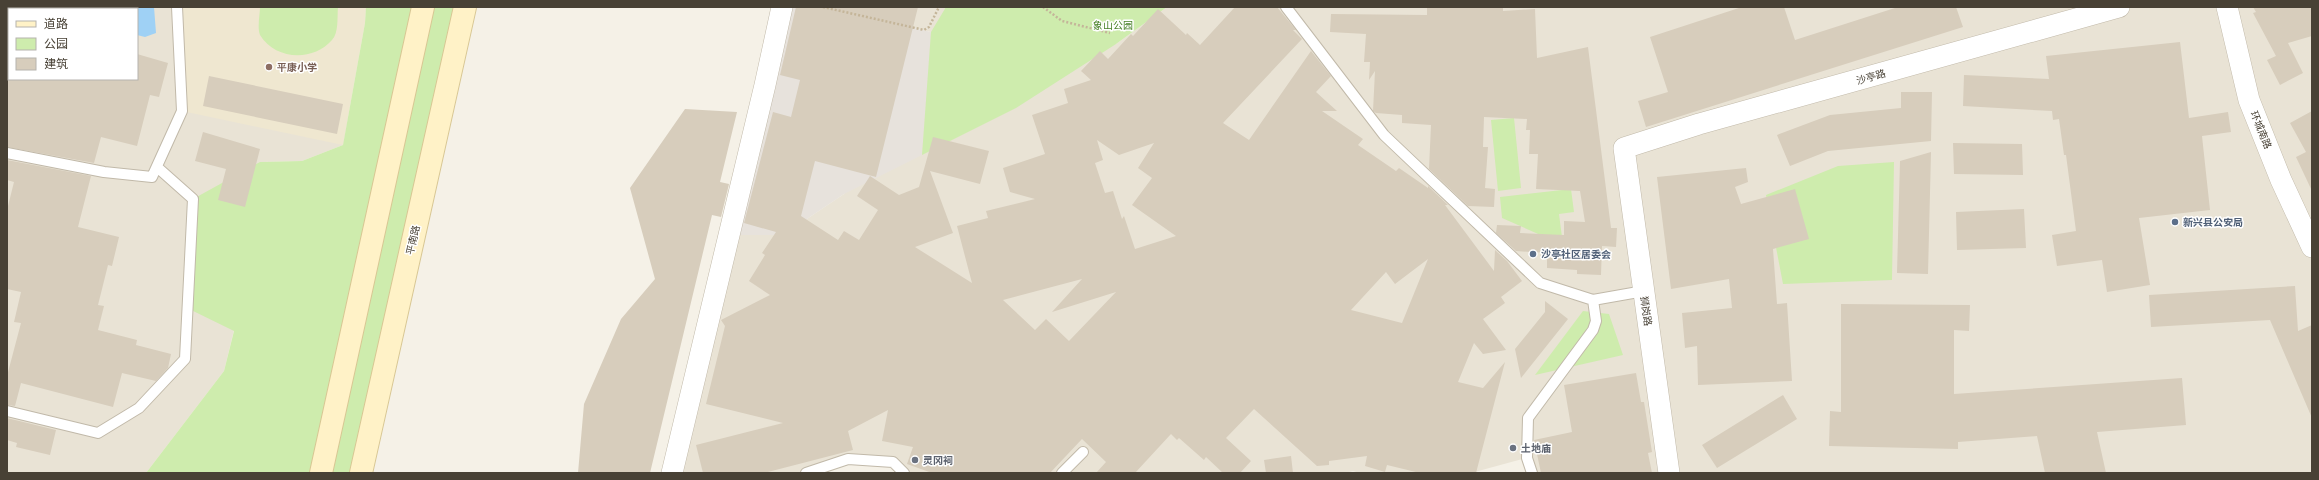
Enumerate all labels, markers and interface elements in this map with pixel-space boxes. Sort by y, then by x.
legend [8,8,138,80]
text: 道路 [44,16,68,31]
park label: 象山公园 [1093,19,1133,32]
text: 公园 [44,36,68,51]
text: 建筑 [44,56,68,71]
place label: 平康小学 [277,61,317,74]
marker: 平康小学 [264,62,274,72]
street label: 沙亭路 [1855,67,1887,87]
street label: 环城南路 [2247,109,2275,151]
place label: 新兴县公安局 [2183,216,2243,229]
marker: 新兴县公安局 [2170,217,2180,227]
street label: 平南路 [403,224,423,256]
place label: 沙亭社区居委会 [1541,248,1611,261]
marker: 沙亭社区居委会 [1528,249,1538,259]
street label: 狮岗路 [1637,295,1655,327]
place label: 土地庙 [1521,442,1551,455]
marker: 土地庙 [1508,443,1518,453]
place label: 灵冈祠 [923,454,953,467]
marker: 灵冈祠 [910,455,920,465]

